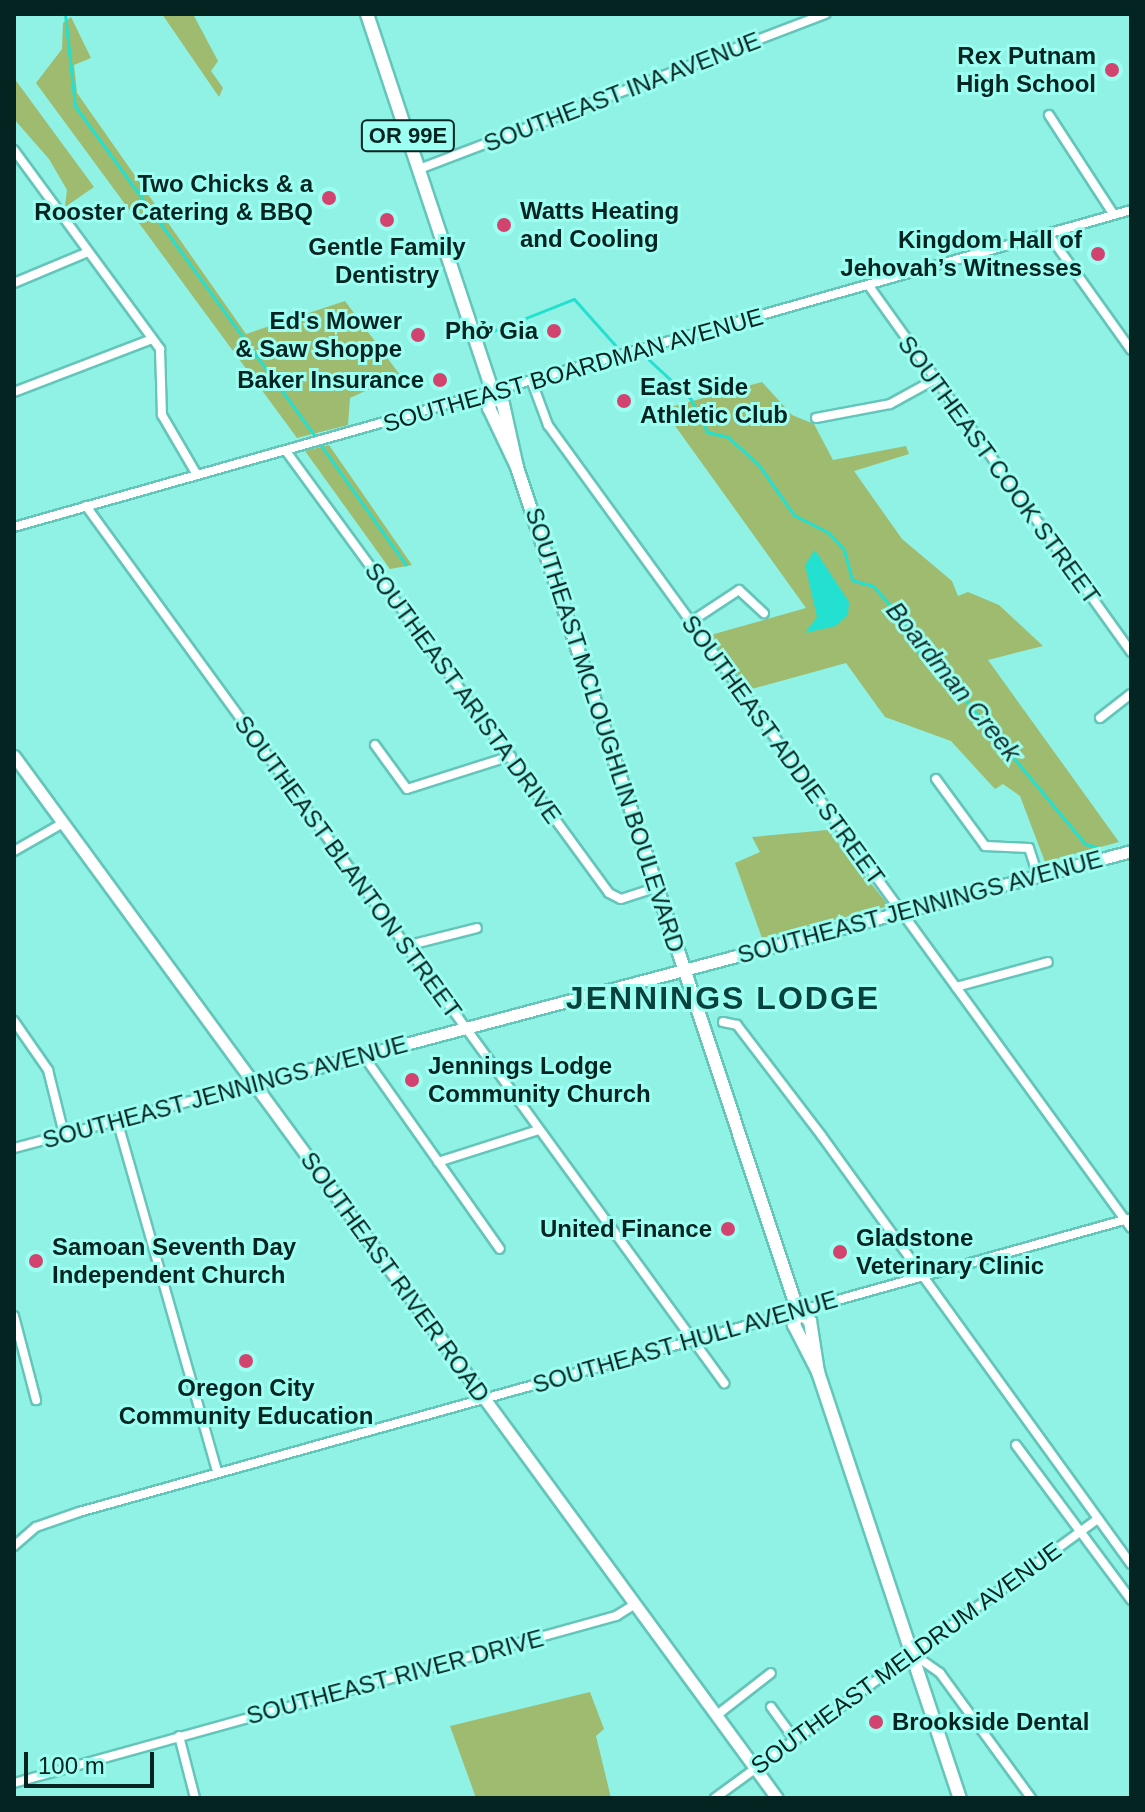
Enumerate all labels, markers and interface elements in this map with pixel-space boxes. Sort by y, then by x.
street label: SOUTHEAST INA AVENUE [478,25,766,159]
place label: Rex Putnam High School [956,42,1096,98]
marker: Rex Putnam High School [1103,61,1121,79]
road number: OR 99E [360,118,456,154]
place label: Two Chicks & a Rooster Catering & BBQ [34,170,313,226]
marker: Two Chicks & a Rooster Catering & BBQ [320,189,338,207]
place label: Watts Heating and Cooling [520,197,679,253]
marker: Gentle Family Dentistry [378,211,396,229]
marker: Watts Heating and Cooling [495,216,513,234]
place label: Kingdom Hall of Jehovah’s Witnesses [840,226,1082,282]
place label: Gentle Family Dentistry [308,233,466,289]
marker: Kingdom Hall of Jehovah’s Witnesses [1089,245,1107,263]
street label: SOUTHEAST BOARDMAN AVENUE [379,302,767,438]
place label: Ed's Mower & Saw Shoppe [235,307,402,363]
place label: Phở Gia [445,317,538,345]
marker: Phở Gia [545,322,563,340]
marker: Ed's Mower & Saw Shoppe [409,326,427,344]
street label: SOUTHEAST COOK STREET [892,330,1106,610]
place label: Baker Insurance [237,366,424,394]
marker: Baker Insurance [431,371,449,389]
place label: East Side Athletic Club [640,373,788,429]
marker: East Side Athletic Club [615,392,633,410]
street label: SOUTHEAST MCLOUGHLIN BOULEVARD [519,504,691,956]
street label: SOUTHEAST ARISTA DRIVE [358,556,568,830]
water label: Boardman Creek [879,596,1027,768]
street label: SOUTHEAST ADDIE STREET [675,609,891,891]
street label: SOUTHEAST BLANTON STREET [228,710,468,1024]
street label: SOUTHEAST JENNINGS AVENUE [734,844,1106,970]
district label: JENNINGS LODGE [566,979,880,1017]
street label: SOUTHEAST JENNINGS AVENUE [39,1029,411,1155]
place label: Jennings Lodge Community Church [428,1052,651,1108]
marker: Jennings Lodge Community Church [403,1071,421,1089]
street label: SOUTHEAST RIVER ROAD [294,1146,496,1408]
place label: United Finance [540,1215,712,1243]
marker: United Finance [719,1220,737,1238]
place label: Gladstone Veterinary Clinic [856,1224,1044,1280]
place label: Samoan Seventh Day Independent Church [52,1233,296,1289]
marker: Gladstone Veterinary Clinic [831,1243,849,1261]
marker: Samoan Seventh Day Independent Church [27,1252,45,1270]
street label: SOUTHEAST HULL AVENUE [528,1284,842,1400]
marker: Oregon City Community Education [237,1352,255,1370]
place label: Oregon City Community Education [119,1374,373,1430]
street label: SOUTHEAST MELDRUM AVENUE [745,1535,1067,1781]
street label: SOUTHEAST RIVER DRIVE [243,1623,547,1731]
place label: Brookside Dental [892,1708,1089,1736]
marker: Brookside Dental [867,1713,885,1731]
scale bar [28,1736,158,1786]
text: 100 m [38,1752,105,1779]

